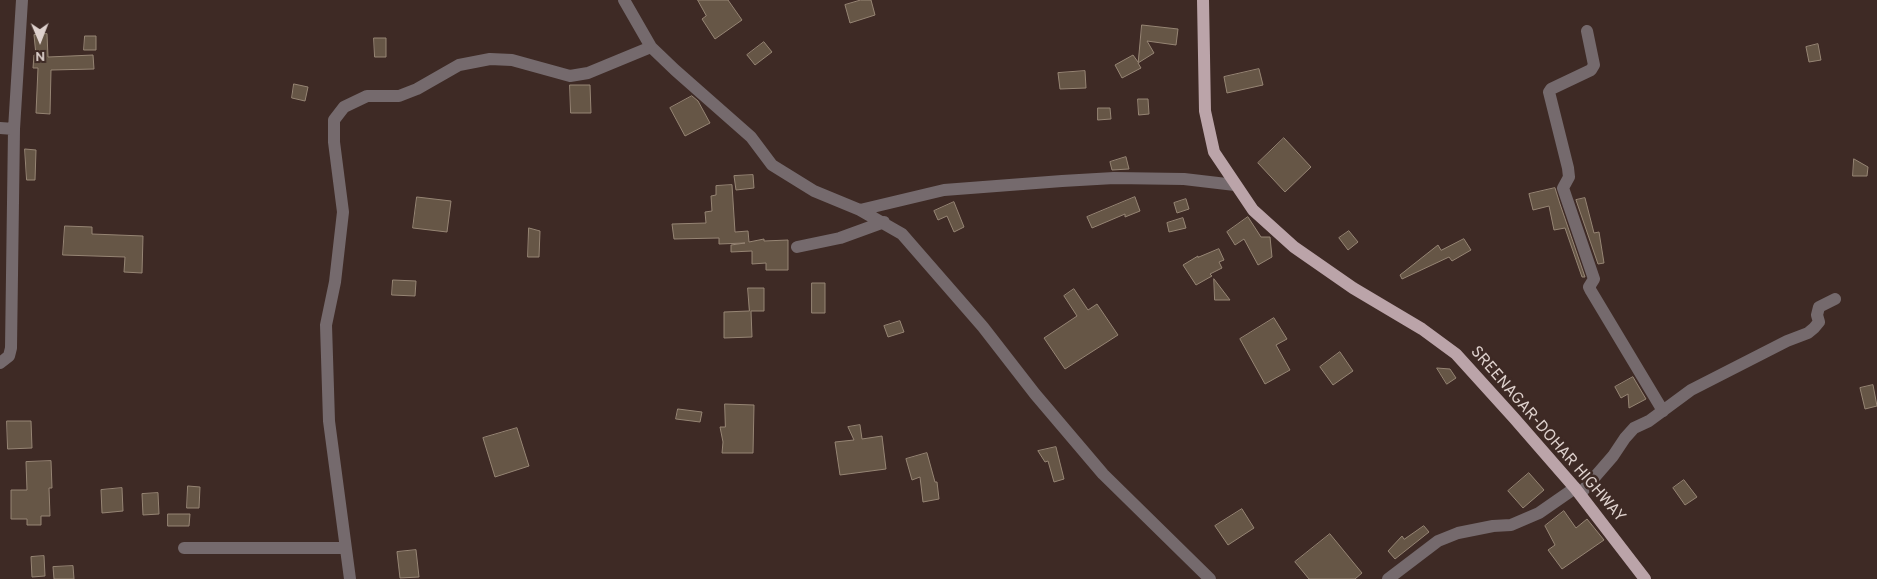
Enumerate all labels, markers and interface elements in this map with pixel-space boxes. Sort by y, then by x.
north arrow [15,15,65,65]
text: N [35,47,45,64]
street label: SREENAGAR-DOHAR HIGHWAY [1465,343,1629,527]

